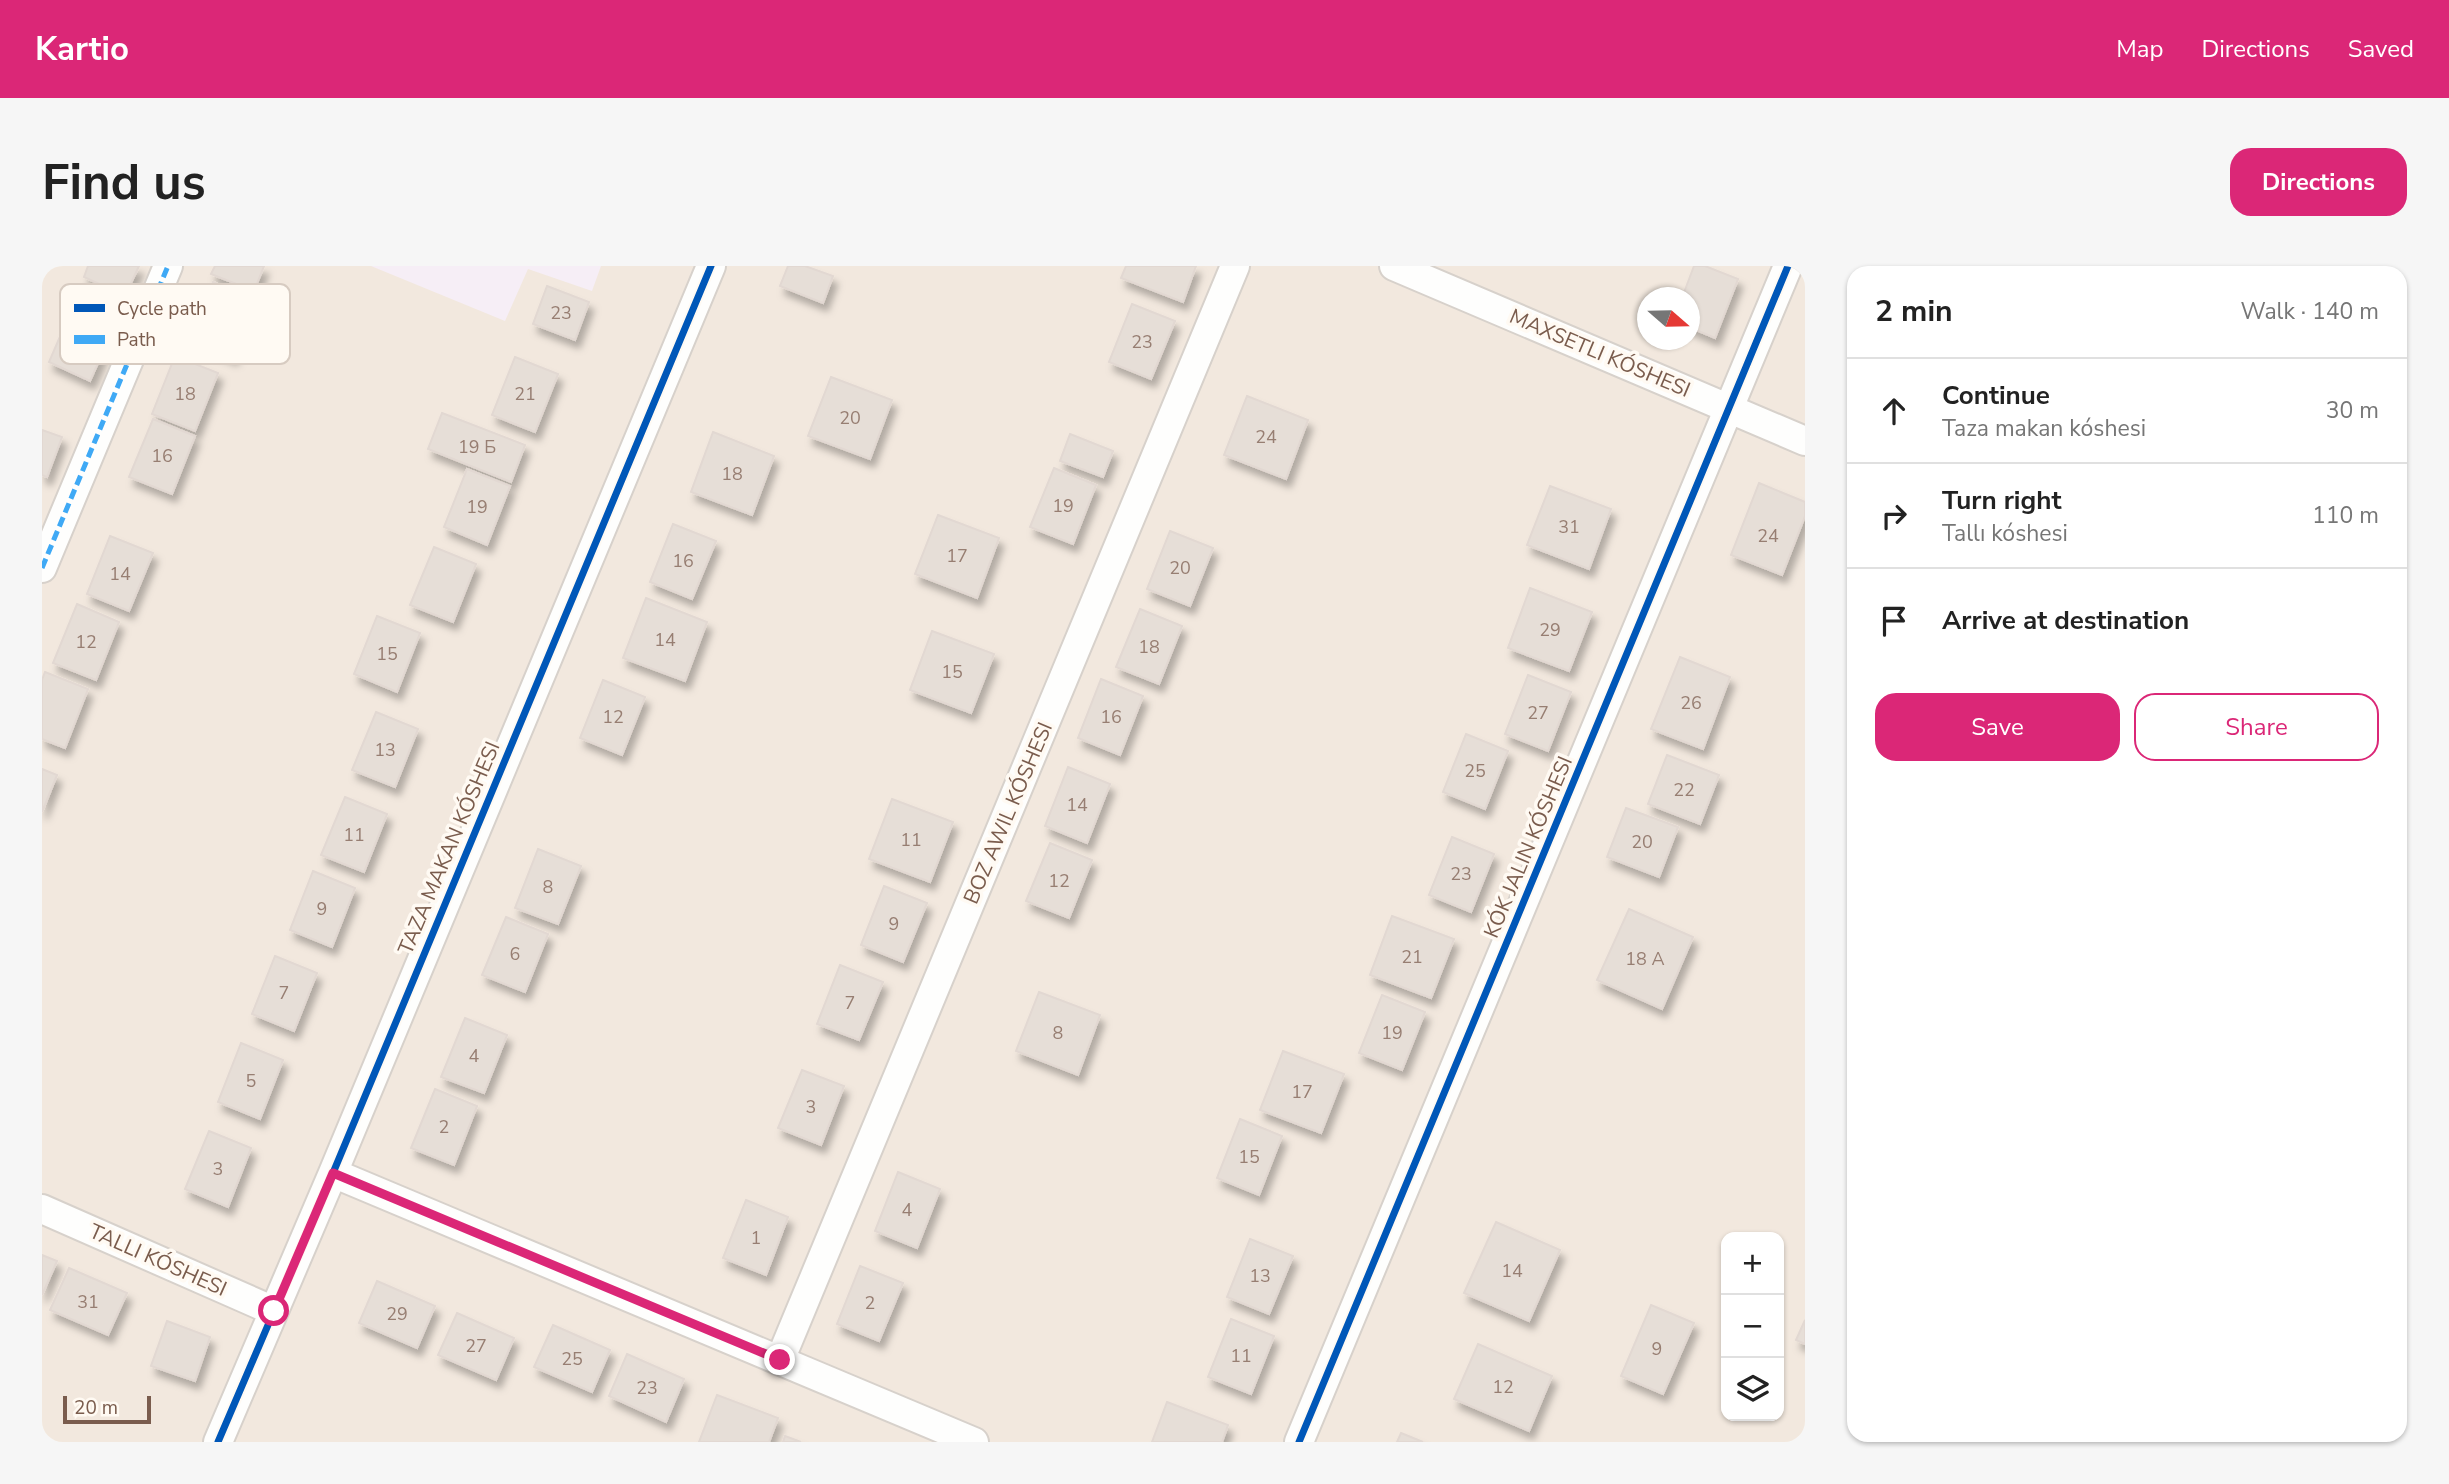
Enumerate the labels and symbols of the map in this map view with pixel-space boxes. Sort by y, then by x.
legend [60,284,290,364]
north arrow [1637,287,1700,350]
text: Cycle path [117,296,207,322]
house number: 23 [550,301,572,325]
street label: MAXSETLI KÓSHESI [1505,302,1695,404]
text: Path [117,327,156,353]
house number: 23 [1131,330,1153,354]
house number: 18 [174,382,196,406]
house number: 21 [514,382,536,406]
house number: 20 [839,406,861,430]
house number: 24 [1255,425,1277,449]
house number: 19 Б [458,435,496,459]
house number: 16 [151,444,173,468]
house number: 18 [721,462,743,486]
house number: 19 [1052,494,1074,518]
house number: 19 [466,495,488,519]
house number: 31 [1558,515,1580,539]
house number: 24 [1757,524,1779,548]
house number: 17 [946,544,968,568]
house number: 16 [672,549,694,573]
house number: 20 [1169,556,1191,580]
house number: 14 [109,562,131,586]
house number: 29 [1539,618,1561,642]
house number: 14 [654,628,676,652]
house number: 12 [75,630,97,654]
house number: 18 [1138,635,1160,659]
house number: 15 [376,642,398,666]
house number: 15 [941,660,963,684]
house number: 26 [1680,691,1702,715]
house number: 27 [1527,701,1549,725]
house number: 12 [602,705,624,729]
house number: 16 [1100,705,1122,729]
street label: BOZ AWIL KÓSHESI [957,718,1059,908]
street label: TAZA MAKAN KÓSHESI [391,737,507,959]
house number: 13 [374,738,396,762]
street label: KÓK JALIN KÓSHESI [1477,752,1579,942]
house number: 25 [1464,759,1486,783]
house number: 22 [1673,778,1695,802]
house number: 14 [1066,793,1088,817]
house number: 11 [343,823,365,847]
house number: 11 [900,828,922,852]
house number: 20 [1631,830,1653,854]
house number: 23 [1450,862,1472,886]
house number: 12 [1048,869,1070,893]
house number: 8 [543,875,553,899]
house number: 9 [317,897,327,921]
house number: 9 [889,912,899,936]
house number: 6 [510,942,520,966]
house number: 21 [1401,945,1423,969]
house number: 18 А [1625,947,1665,971]
house number: 7 [279,981,289,1005]
house number: 7 [845,991,855,1015]
house number: 8 [1053,1021,1063,1045]
house number: 19 [1381,1021,1403,1045]
house number: 4 [469,1044,480,1068]
house number: 5 [246,1069,256,1093]
house number: 17 [1291,1080,1313,1104]
house number: 3 [806,1095,816,1119]
house number: 2 [439,1115,449,1139]
house number: 15 [1238,1145,1260,1169]
house number: 3 [213,1157,223,1181]
house number: 4 [902,1198,913,1222]
street label: TALLI KÓSHESI [85,1217,231,1303]
house number: 1 [751,1226,761,1250]
house number: 14 [1501,1259,1523,1283]
house number: 13 [1249,1264,1271,1288]
house number: 31 [77,1290,99,1314]
house number: 2 [865,1291,875,1315]
route start [258,1295,289,1326]
house number: 29 [386,1302,408,1326]
house number: 27 [465,1334,487,1358]
house number: 9 [1652,1337,1662,1361]
route end [764,1344,795,1375]
house number: 11 [1230,1344,1252,1368]
house number: 25 [561,1347,583,1371]
house number: 12 [1492,1375,1514,1399]
house number: 23 [636,1376,658,1400]
scale bar [63,1393,150,1425]

